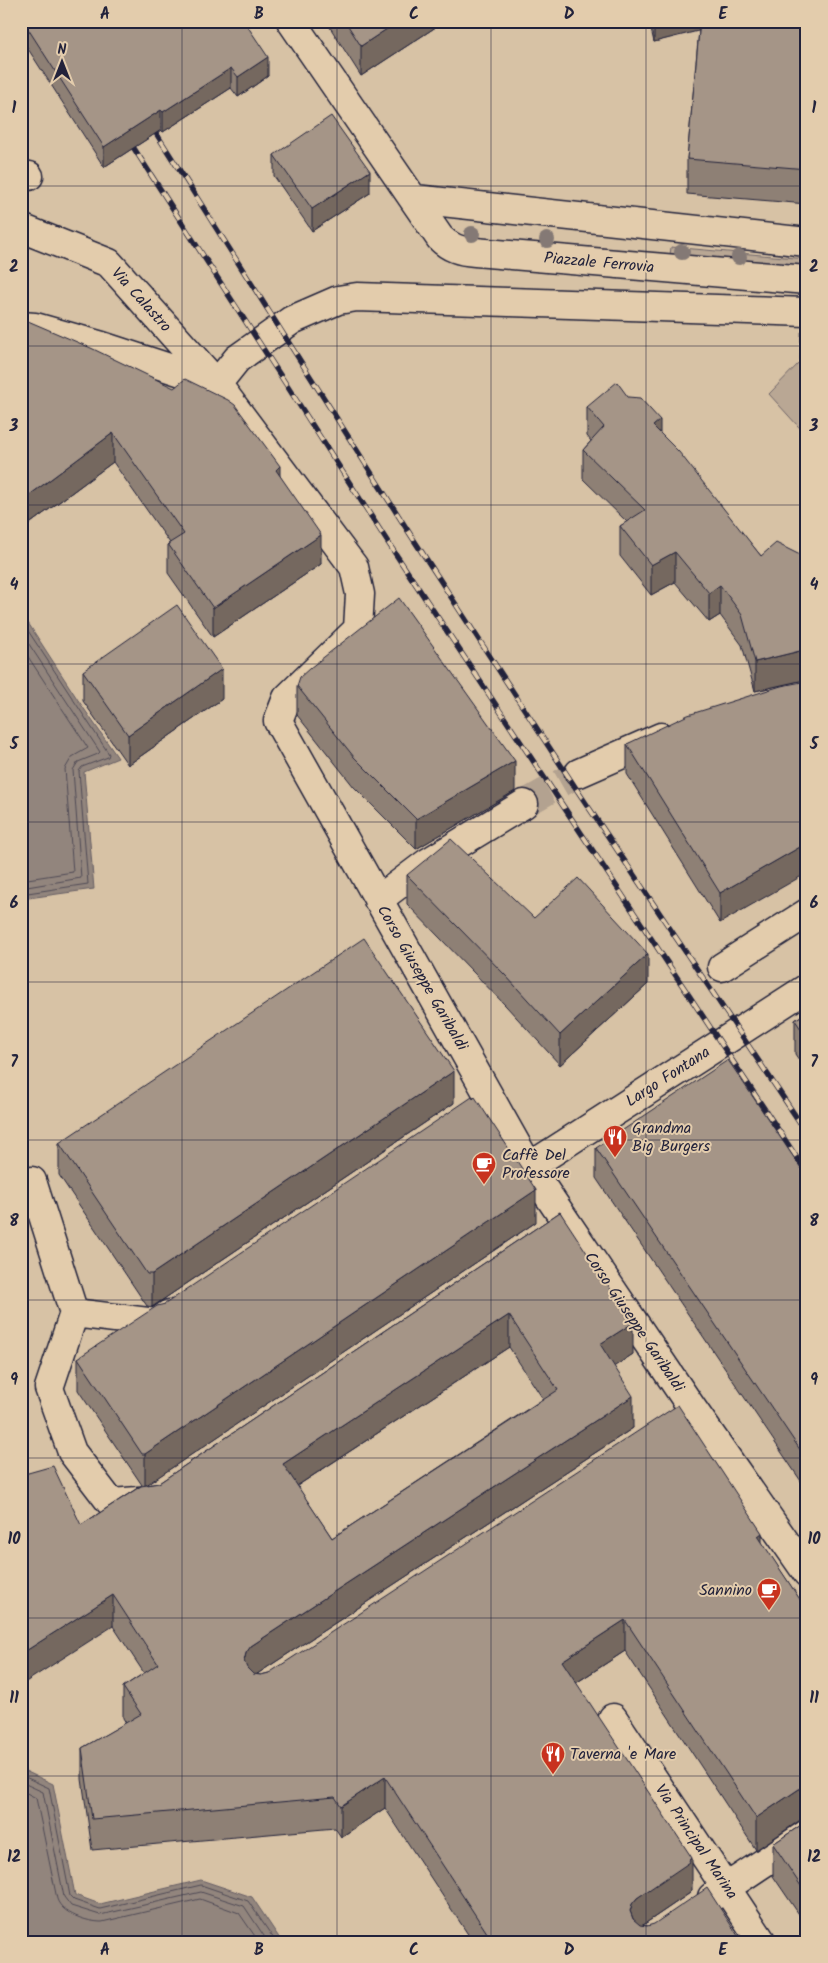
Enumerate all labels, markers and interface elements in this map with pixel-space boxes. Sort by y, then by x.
text: A [100,2,110,27]
text: B [254,2,264,27]
text: C [409,2,419,27]
text: D [564,2,575,27]
text: E [719,2,729,27]
north arrow [38,38,88,88]
text: N [58,39,67,61]
text: 1 [12,96,17,121]
text: 1 [812,96,817,121]
street label: Piazzale Ferrovia [543,246,655,280]
text: 2 [9,255,19,280]
text: 2 [809,255,819,280]
street label: Via Calastro [105,262,177,338]
text: 3 [9,414,19,439]
text: 3 [809,414,819,439]
text: 4 [10,573,19,598]
text: 4 [810,573,819,598]
text: 5 [9,732,20,757]
text: 5 [809,732,820,757]
text: 6 [10,891,19,916]
text: 6 [810,891,819,916]
street label: Corso Giuseppe Garibaldi [370,900,475,1057]
street label: Largo Fontana [621,1040,715,1114]
text: 7 [10,1050,18,1075]
text: 7 [810,1050,818,1075]
place label: Grandma Big Burgers [632,1116,710,1159]
restaurant icon: Grandma Big Burgers [602,1124,628,1158]
place label: Caffè Del Professore [502,1143,570,1186]
cafe icon: Caffè Del Professore [471,1151,497,1185]
text: 8 [9,1209,19,1234]
text: 8 [809,1209,819,1234]
street label: Corso Giuseppe Garibaldi [578,1247,691,1398]
text: 9 [10,1368,18,1393]
text: 9 [810,1368,818,1393]
text: 10 [7,1527,21,1552]
text: 10 [807,1527,821,1552]
cafe icon: Sannino [756,1577,782,1611]
place label: Sannino [699,1578,752,1603]
text: 11 [9,1686,19,1711]
text: 11 [809,1686,819,1711]
restaurant icon: Taverna 'e Mare [540,1741,566,1775]
place label: Taverna 'e Mare [570,1742,676,1767]
street label: Via Principal Marina [648,1779,744,1905]
text: 12 [7,1845,21,1870]
text: 12 [807,1845,821,1870]
text: A [100,1938,110,1963]
text: B [254,1938,264,1963]
text: C [409,1938,419,1963]
text: D [564,1938,575,1963]
text: E [719,1938,729,1963]

